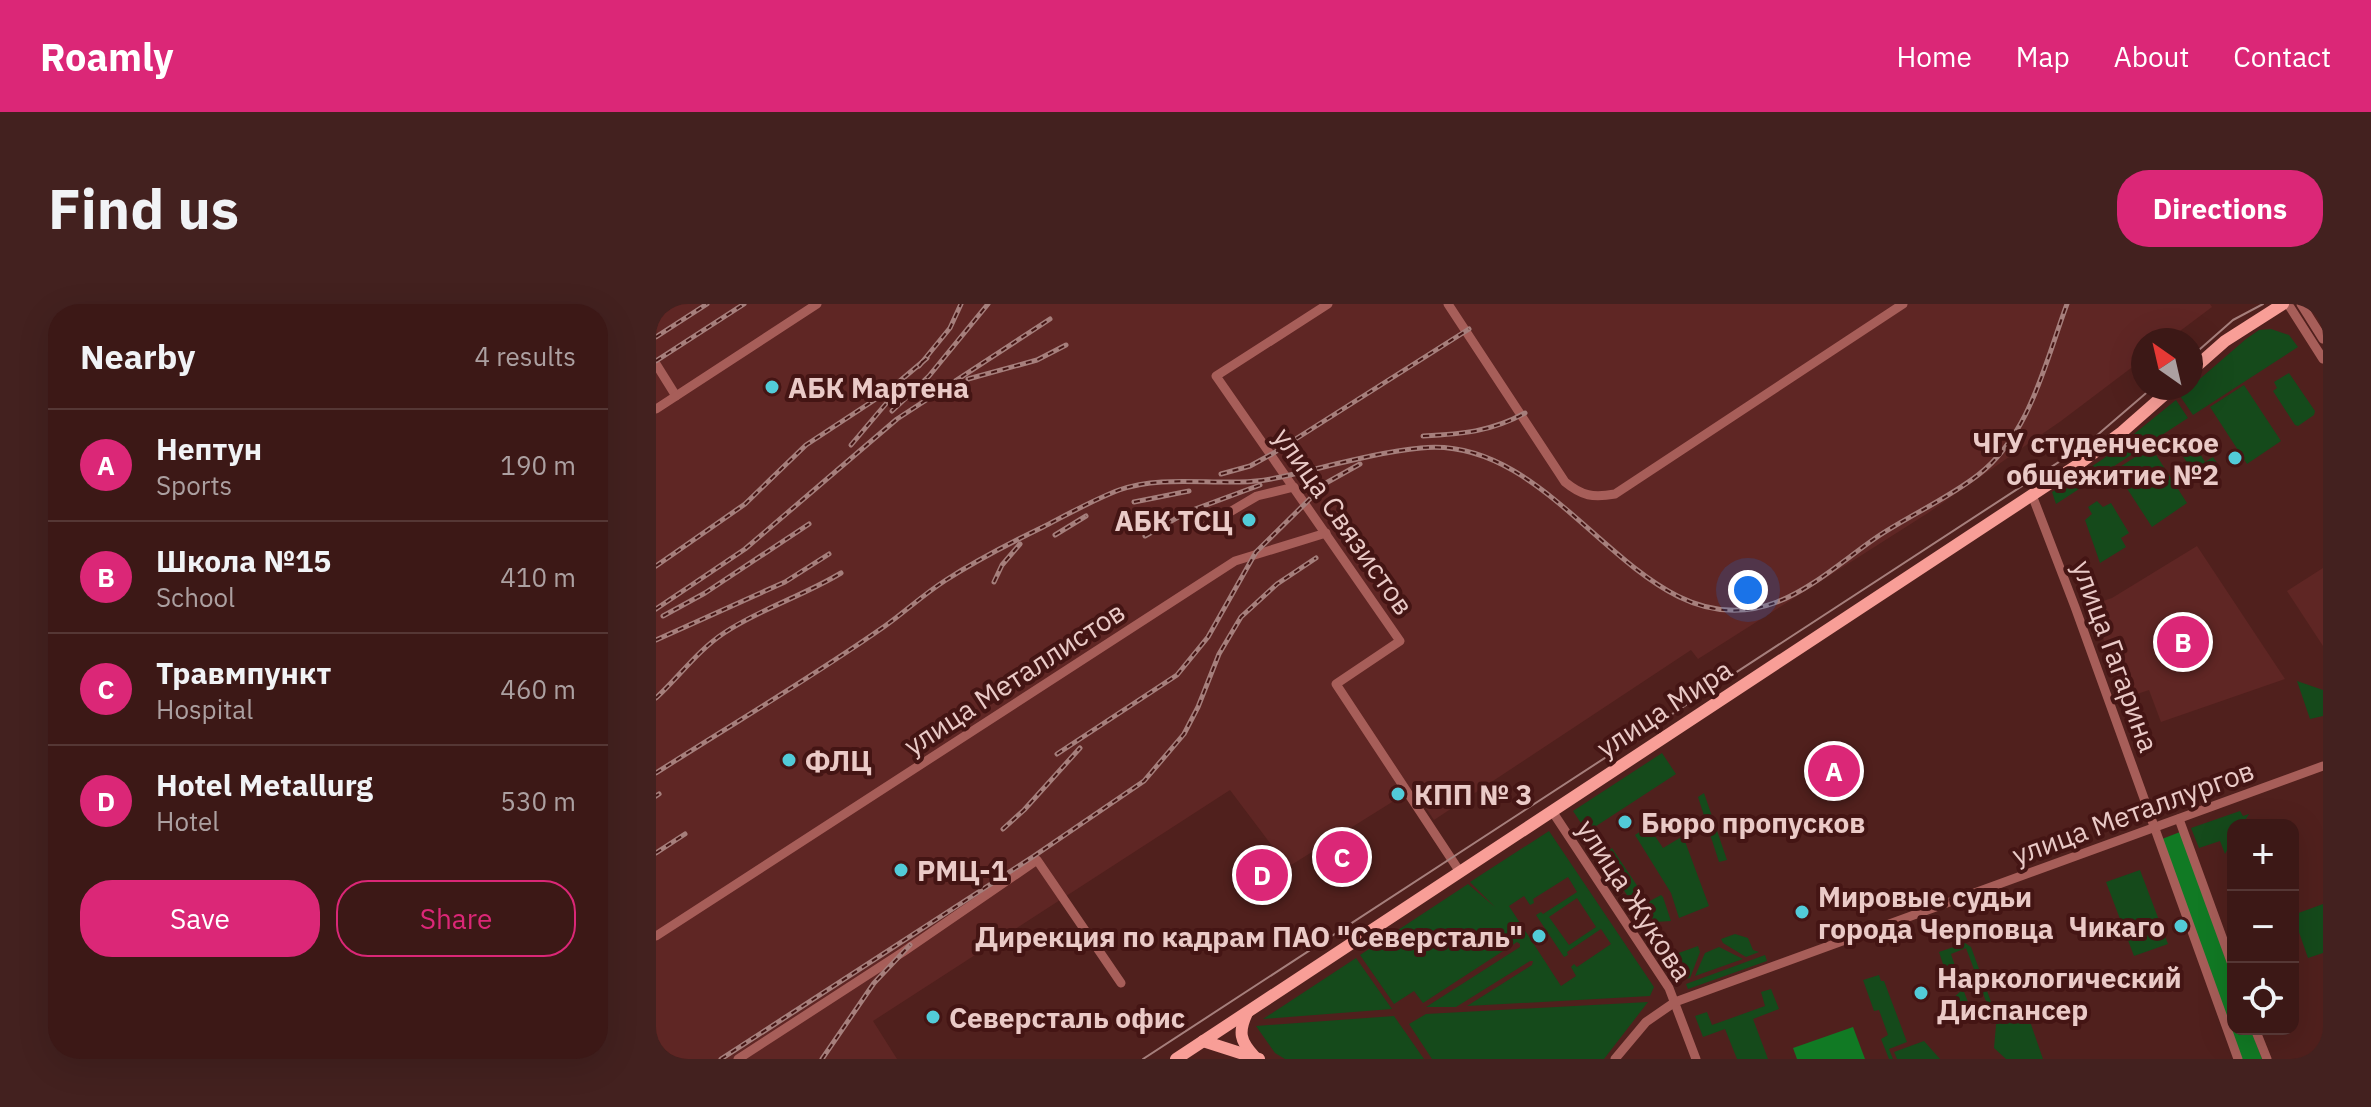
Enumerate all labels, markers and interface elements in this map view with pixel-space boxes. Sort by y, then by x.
text: Roamly [40,32,174,81]
text: Home [1896,38,1972,75]
text: Map [2016,38,2070,75]
text: About [2114,38,2189,75]
text: Contact [2233,38,2331,75]
button: Directions [2117,170,2323,247]
text: Find us [48,172,239,244]
north arrow [2131,328,2203,400]
text: Nearby [80,334,195,378]
text: 4 results [474,339,576,373]
place label: АБК Мартена [788,369,969,406]
marker: АБК Мартена [763,378,781,396]
street label: улица Связистов [1266,420,1422,622]
place label: ЧГУ студенческое общежитие №2 [1973,424,2219,493]
text: Нептун [156,429,262,468]
text: A [97,448,115,482]
text: 190 m [500,448,576,482]
marker: ЧГУ студенческое общежитие №2 [2226,449,2244,467]
text: Sports [156,468,232,502]
place label: АБК ТСЦ [1114,502,1233,539]
marker: АБК ТСЦ [1240,511,1258,529]
text: Школа №15 [156,541,331,580]
street label: улица Гагарина [2064,555,2168,757]
text: B [97,560,115,594]
text: 410 m [500,560,576,594]
your location [1728,570,1768,610]
text: School [156,580,235,614]
street label: улица Металлистов [896,593,1132,763]
pin: B [2157,612,2209,672]
street label: улица Мира [1589,650,1739,766]
text: Травмпункт [156,653,331,692]
text: C [98,672,114,706]
text: 460 m [500,672,576,706]
text: Hospital [156,692,253,726]
pin: A [1808,741,1860,801]
place label: ФЛЦ [805,742,872,779]
marker: ФЛЦ [780,751,798,769]
street label: улица Металлургов [2007,751,2259,873]
text: Hotel Metallurg [156,765,373,804]
place label: КПП № 3 [1414,776,1532,813]
text: D [97,784,115,818]
text: 530 m [500,784,576,818]
marker: КПП № 3 [1389,785,1407,803]
text: Hotel [156,804,219,838]
place label: Бюро пропусков [1641,804,1865,841]
street label: улица Жукова [1569,812,1701,988]
marker: Бюро пропусков [1616,813,1634,831]
map controls [2227,819,2299,1035]
button: + [2227,819,2299,891]
pin: C [1316,827,1368,887]
pin: D [1236,845,1288,905]
place label: РМЦ-1 [917,852,1008,889]
marker: РМЦ-1 [892,861,910,879]
place label: Мировые судьи города Черповца [1818,878,2054,947]
button: Save [80,880,320,957]
button: Share [336,880,576,957]
button: − [2227,891,2299,963]
marker: Мировые судьи города Черповца [1793,903,1811,921]
place label: Чикаго [2069,908,2165,945]
marker: Чикаго [2172,917,2190,935]
place label: Дирекция по кадрам ПАО "Северсталь" [975,918,1523,955]
marker: Дирекция по кадрам ПАО "Северсталь" [1530,927,1548,945]
place label: Наркологический Диспансер [1937,959,2182,1028]
button: locate [2227,963,2299,1035]
marker: Наркологический Диспансер [1912,984,1930,1002]
place label: Северсталь офис [949,999,1185,1036]
marker: Северсталь офис [924,1008,942,1026]

